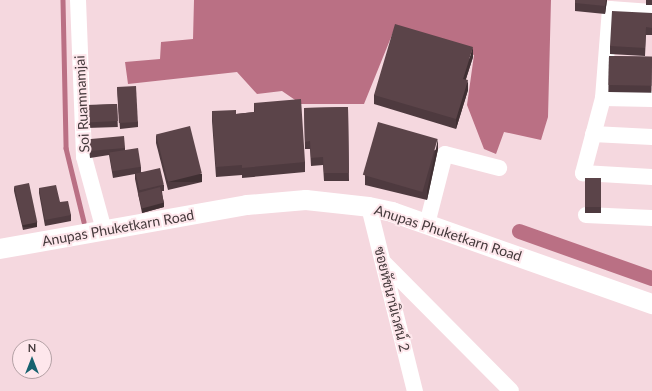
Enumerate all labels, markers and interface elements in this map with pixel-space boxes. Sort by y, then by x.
street label: Soi Ruamnamjai [71,55,93,153]
street label: Anupas Phuketkarn Road [372,201,524,265]
street label: Anupas Phuketkarn Road [41,206,195,250]
street label: ซอยหัชนานิเวศน์ 2 [371,245,413,353]
north arrow [12,339,52,379]
text: N [28,341,36,354]

